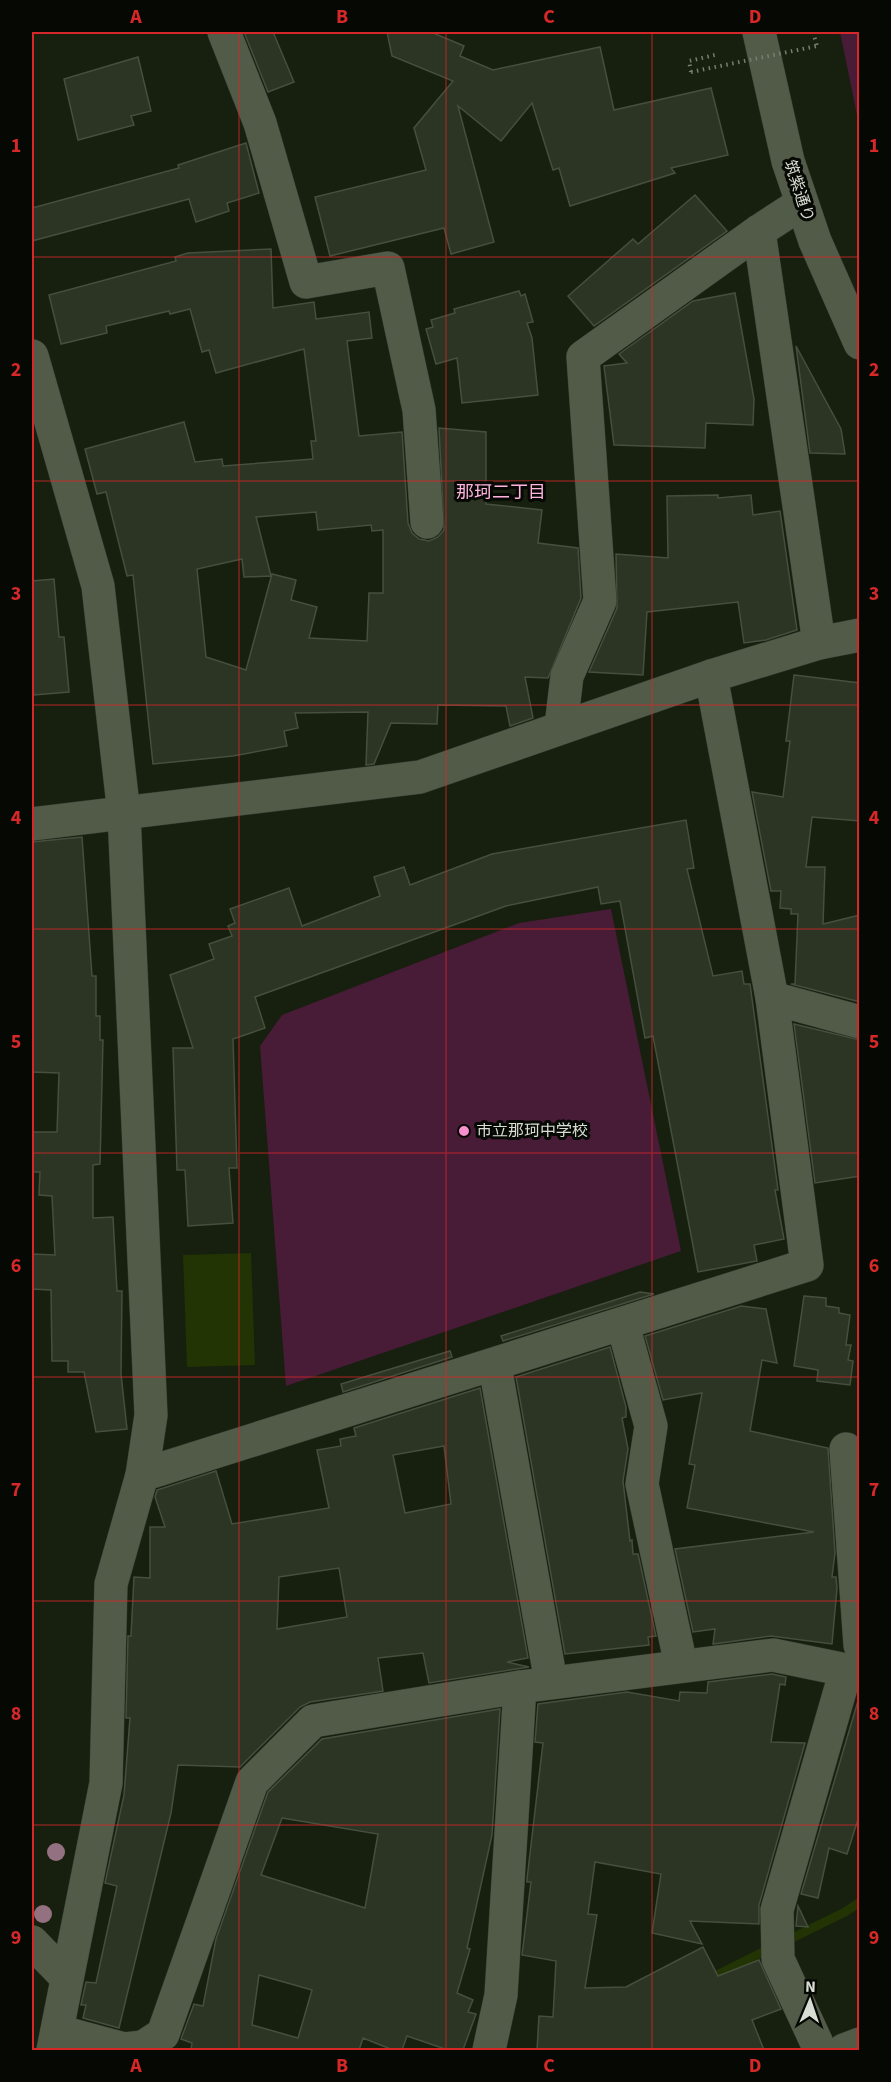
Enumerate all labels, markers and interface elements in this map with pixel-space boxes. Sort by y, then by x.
text: A [129,3,142,31]
text: B [336,3,348,31]
text: C [543,3,555,31]
text: D [749,3,761,31]
text: 1 [11,132,21,160]
text: 1 [869,132,879,160]
street label: 筑紫通り [779,157,819,225]
text: 2 [11,356,21,384]
text: 2 [869,356,879,384]
district label: 那珂二丁目 [456,480,546,505]
text: 3 [11,580,21,608]
text: 3 [869,580,879,608]
text: 4 [11,804,22,832]
text: 4 [869,804,880,832]
text: 5 [11,1028,21,1056]
text: 5 [869,1028,879,1056]
place label: 市立那珂中学校 [476,1120,588,1142]
marker: 市立那珂中学校 [457,1124,471,1138]
text: 6 [11,1252,21,1280]
text: 6 [869,1252,879,1280]
text: 7 [11,1476,21,1504]
text: 7 [869,1476,879,1504]
text: 8 [11,1700,21,1728]
text: 8 [869,1700,879,1728]
text: 9 [11,1924,21,1952]
text: 9 [869,1924,879,1952]
north arrow [780,1971,840,2031]
text: N [805,1976,816,1998]
text: A [129,2052,142,2080]
text: B [336,2052,348,2080]
text: C [543,2052,555,2080]
text: D [749,2052,761,2080]

